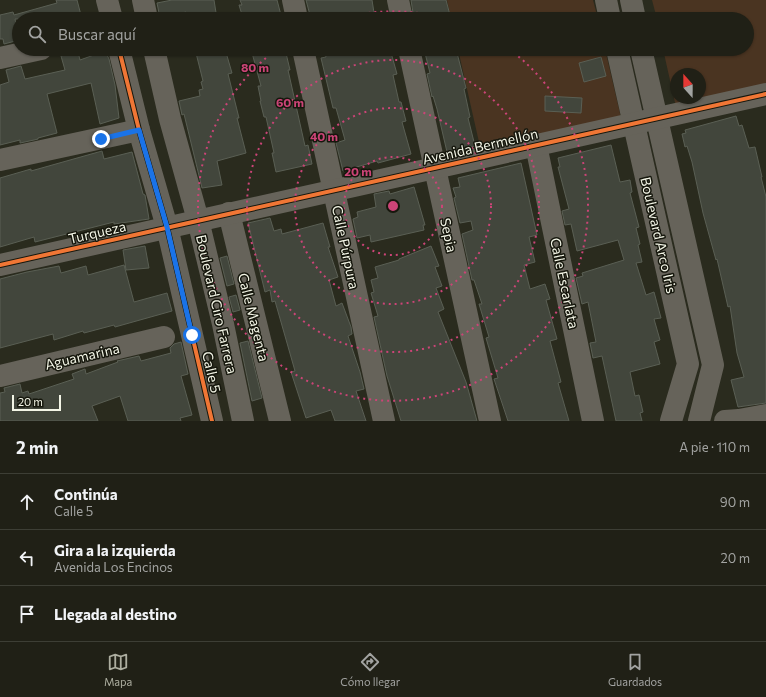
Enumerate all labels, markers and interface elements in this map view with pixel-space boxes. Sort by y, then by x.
search box [12,12,754,56]
icon: search [26,23,48,45]
text: Buscar aquí [58,25,136,43]
text: 80 m [241,60,269,74]
north arrow [670,68,706,104]
text: 60 m [276,95,304,109]
street label: Avenida Bermellón [420,124,540,168]
text: 40 m [310,129,338,143]
route end [92,130,110,148]
text: 20 m [344,164,372,178]
street label: Boulevard Arco Iris [637,175,681,295]
centre of rings [386,199,400,213]
street label: Calle Púrpura [329,204,363,290]
street label: Sepia [437,216,461,254]
street label: Turqueza [67,217,127,247]
street label: Boulevard Ciro Farrera [193,233,241,375]
street label: Calle Escarlata [547,236,583,330]
street label: Calle Magenta [235,271,273,363]
route start [183,326,201,344]
street label: Aguamarina [43,339,121,373]
street label: Calle 5 [199,350,225,394]
scale bar [12,393,61,412]
text: 20 m [18,395,43,408]
text: 2 min [16,437,58,458]
text: A pie · 110 m [679,439,750,455]
text: Continúa [54,485,118,503]
icon: ahead [16,491,38,513]
text: 90 m [720,494,750,510]
text: Calle 5 [54,503,93,519]
text: Gira a la izquierda [54,541,176,559]
icon: left [16,547,38,569]
text: 20 m [721,550,750,566]
text: Avenida Los Encinos [54,559,173,575]
icon: arrive [16,603,38,625]
text: Llegada al destino [54,605,177,623]
tab: Mapa [104,651,132,688]
tab: Cómo llegar [340,651,400,688]
tab: Guardados [608,651,662,688]

